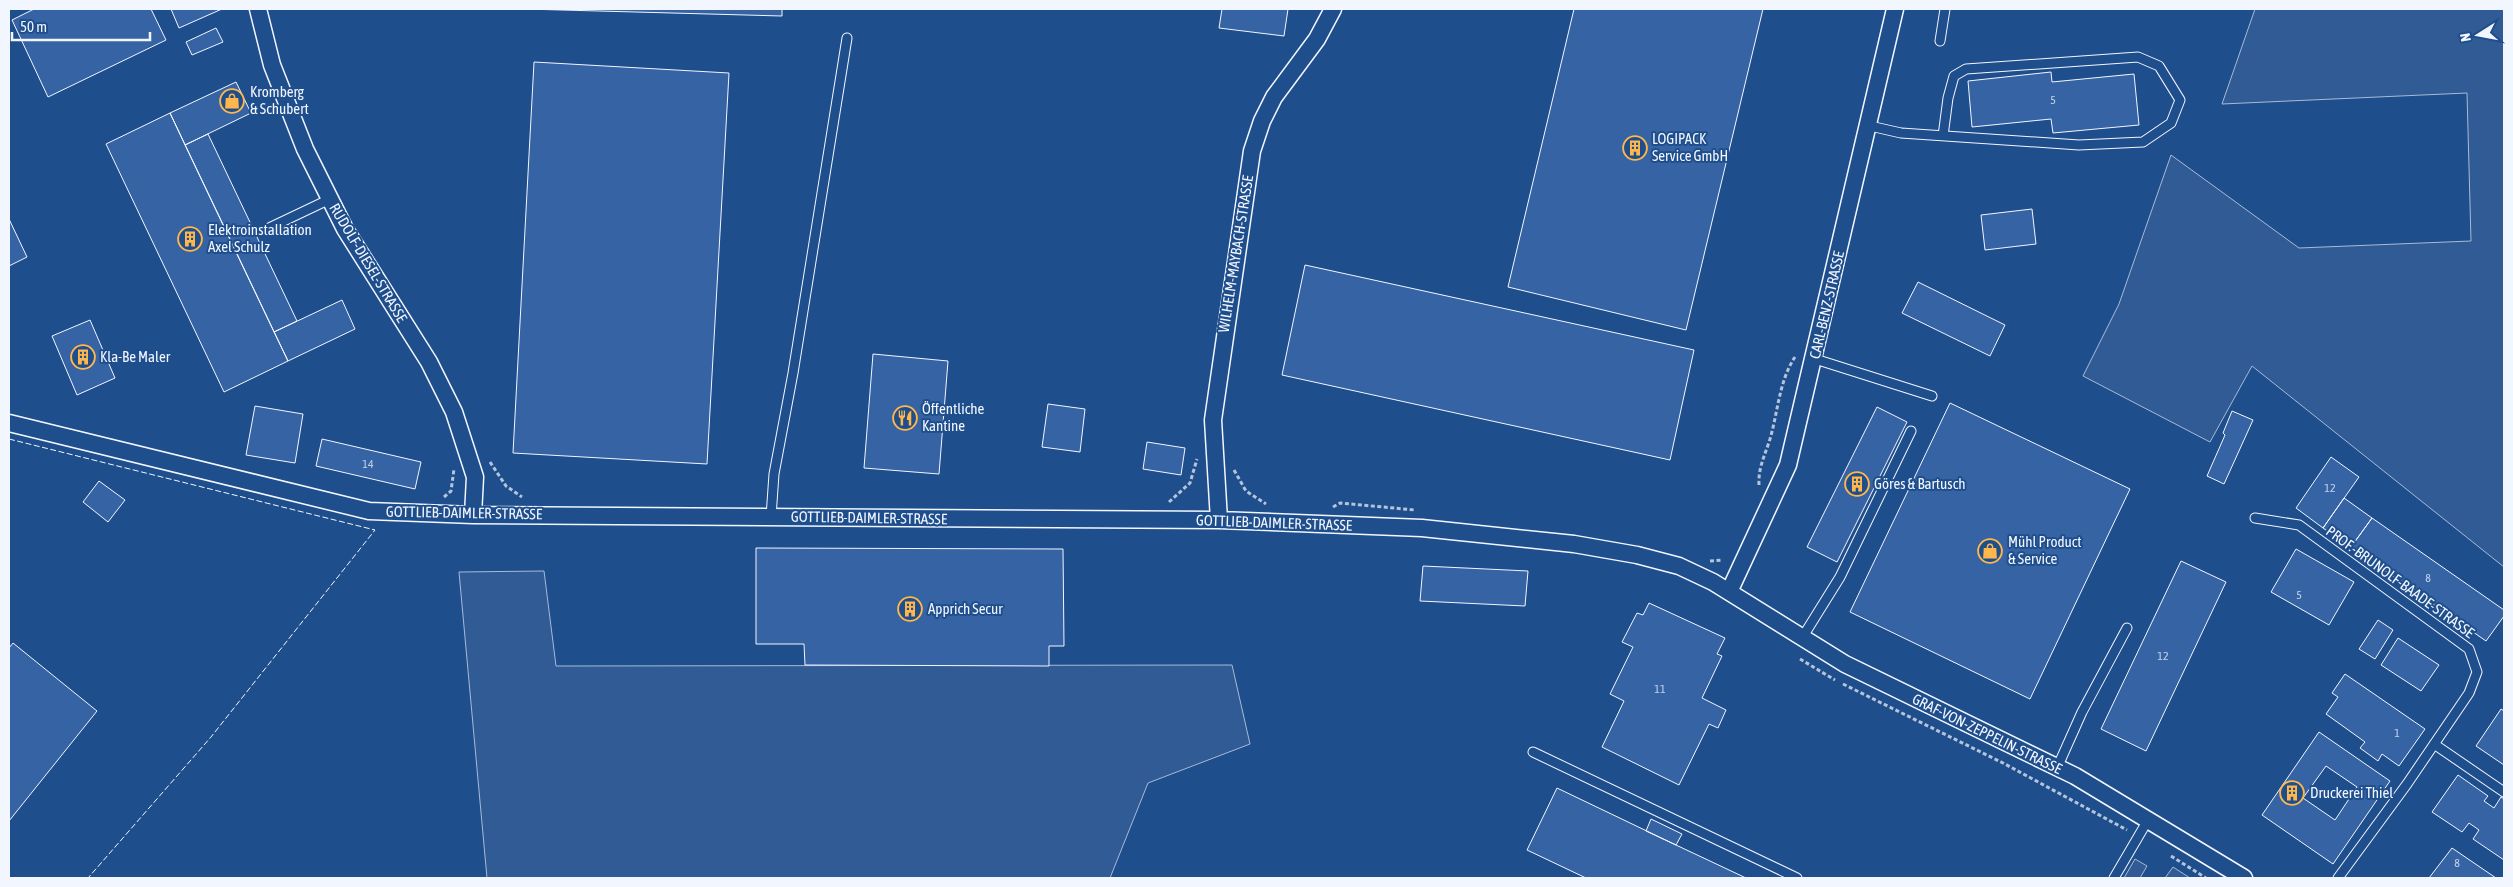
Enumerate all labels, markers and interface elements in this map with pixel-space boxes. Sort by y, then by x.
scale bar [12,10,150,42]
north arrow [2453,10,2503,60]
text: 50 m [20,18,47,35]
text: N [2457,32,2474,43]
place label: Kromberg & Schubert [250,83,309,117]
shop icon: Kromberg & Schubert [219,88,245,114]
house number: 5 [2050,93,2056,107]
place label: LOGIPACK Service GmbH [1652,130,1728,164]
building icon: LOGIPACK Service GmbH [1622,135,1648,161]
street label: WILHELM-MAYBACH-STRASSE [1215,174,1256,334]
street label: RUDOLF-DIESEL-STRASSE [326,200,411,326]
place label: Elektroinstallation Axel Schulz [208,221,312,255]
building icon: Elektroinstallation Axel Schulz [177,226,203,252]
street label: CARL-BENZ-STRASSE [1806,249,1847,360]
building icon: Kla-Be Maler [70,344,96,370]
place label: Kla-Be Maler [100,348,171,365]
place label: Öffentliche Kantine [922,400,985,434]
restaurant icon: Öffentliche Kantine [892,405,918,431]
house number: 14 [362,457,374,471]
building icon: Göres & Bartusch [1844,471,1870,497]
place label: Göres & Bartusch [1874,475,1966,492]
house number: 12 [2324,481,2336,495]
street label: GOTTLIEB-DAIMLER-STRASSE [386,503,543,522]
street label: GOTTLIEB-DAIMLER-STRASSE [791,508,948,527]
street label: GOTTLIEB-DAIMLER-STRASSE [1196,511,1353,534]
street label: PROF.-BRUNOLF-BAADE-STRASSE [2323,522,2478,641]
place label: Mühl Product & Service [2008,533,2082,567]
shop icon: Mühl Product & Service [1977,538,2003,564]
house number: 8 [2425,571,2431,585]
house number: 5 [2296,588,2302,602]
building icon: Apprich Secur [897,596,923,622]
place label: Apprich Secur [928,600,1003,617]
house number: 12 [2157,649,2169,663]
house number: 11 [1654,682,1666,696]
street label: GRAF-VON-ZEPPELIN-STRASSE [1910,690,2065,777]
house number: 1 [2394,726,2400,740]
building icon: Druckerei Thiel [2279,780,2305,806]
place label: Druckerei Thiel [2310,784,2393,801]
house number: 8 [2454,856,2460,870]

